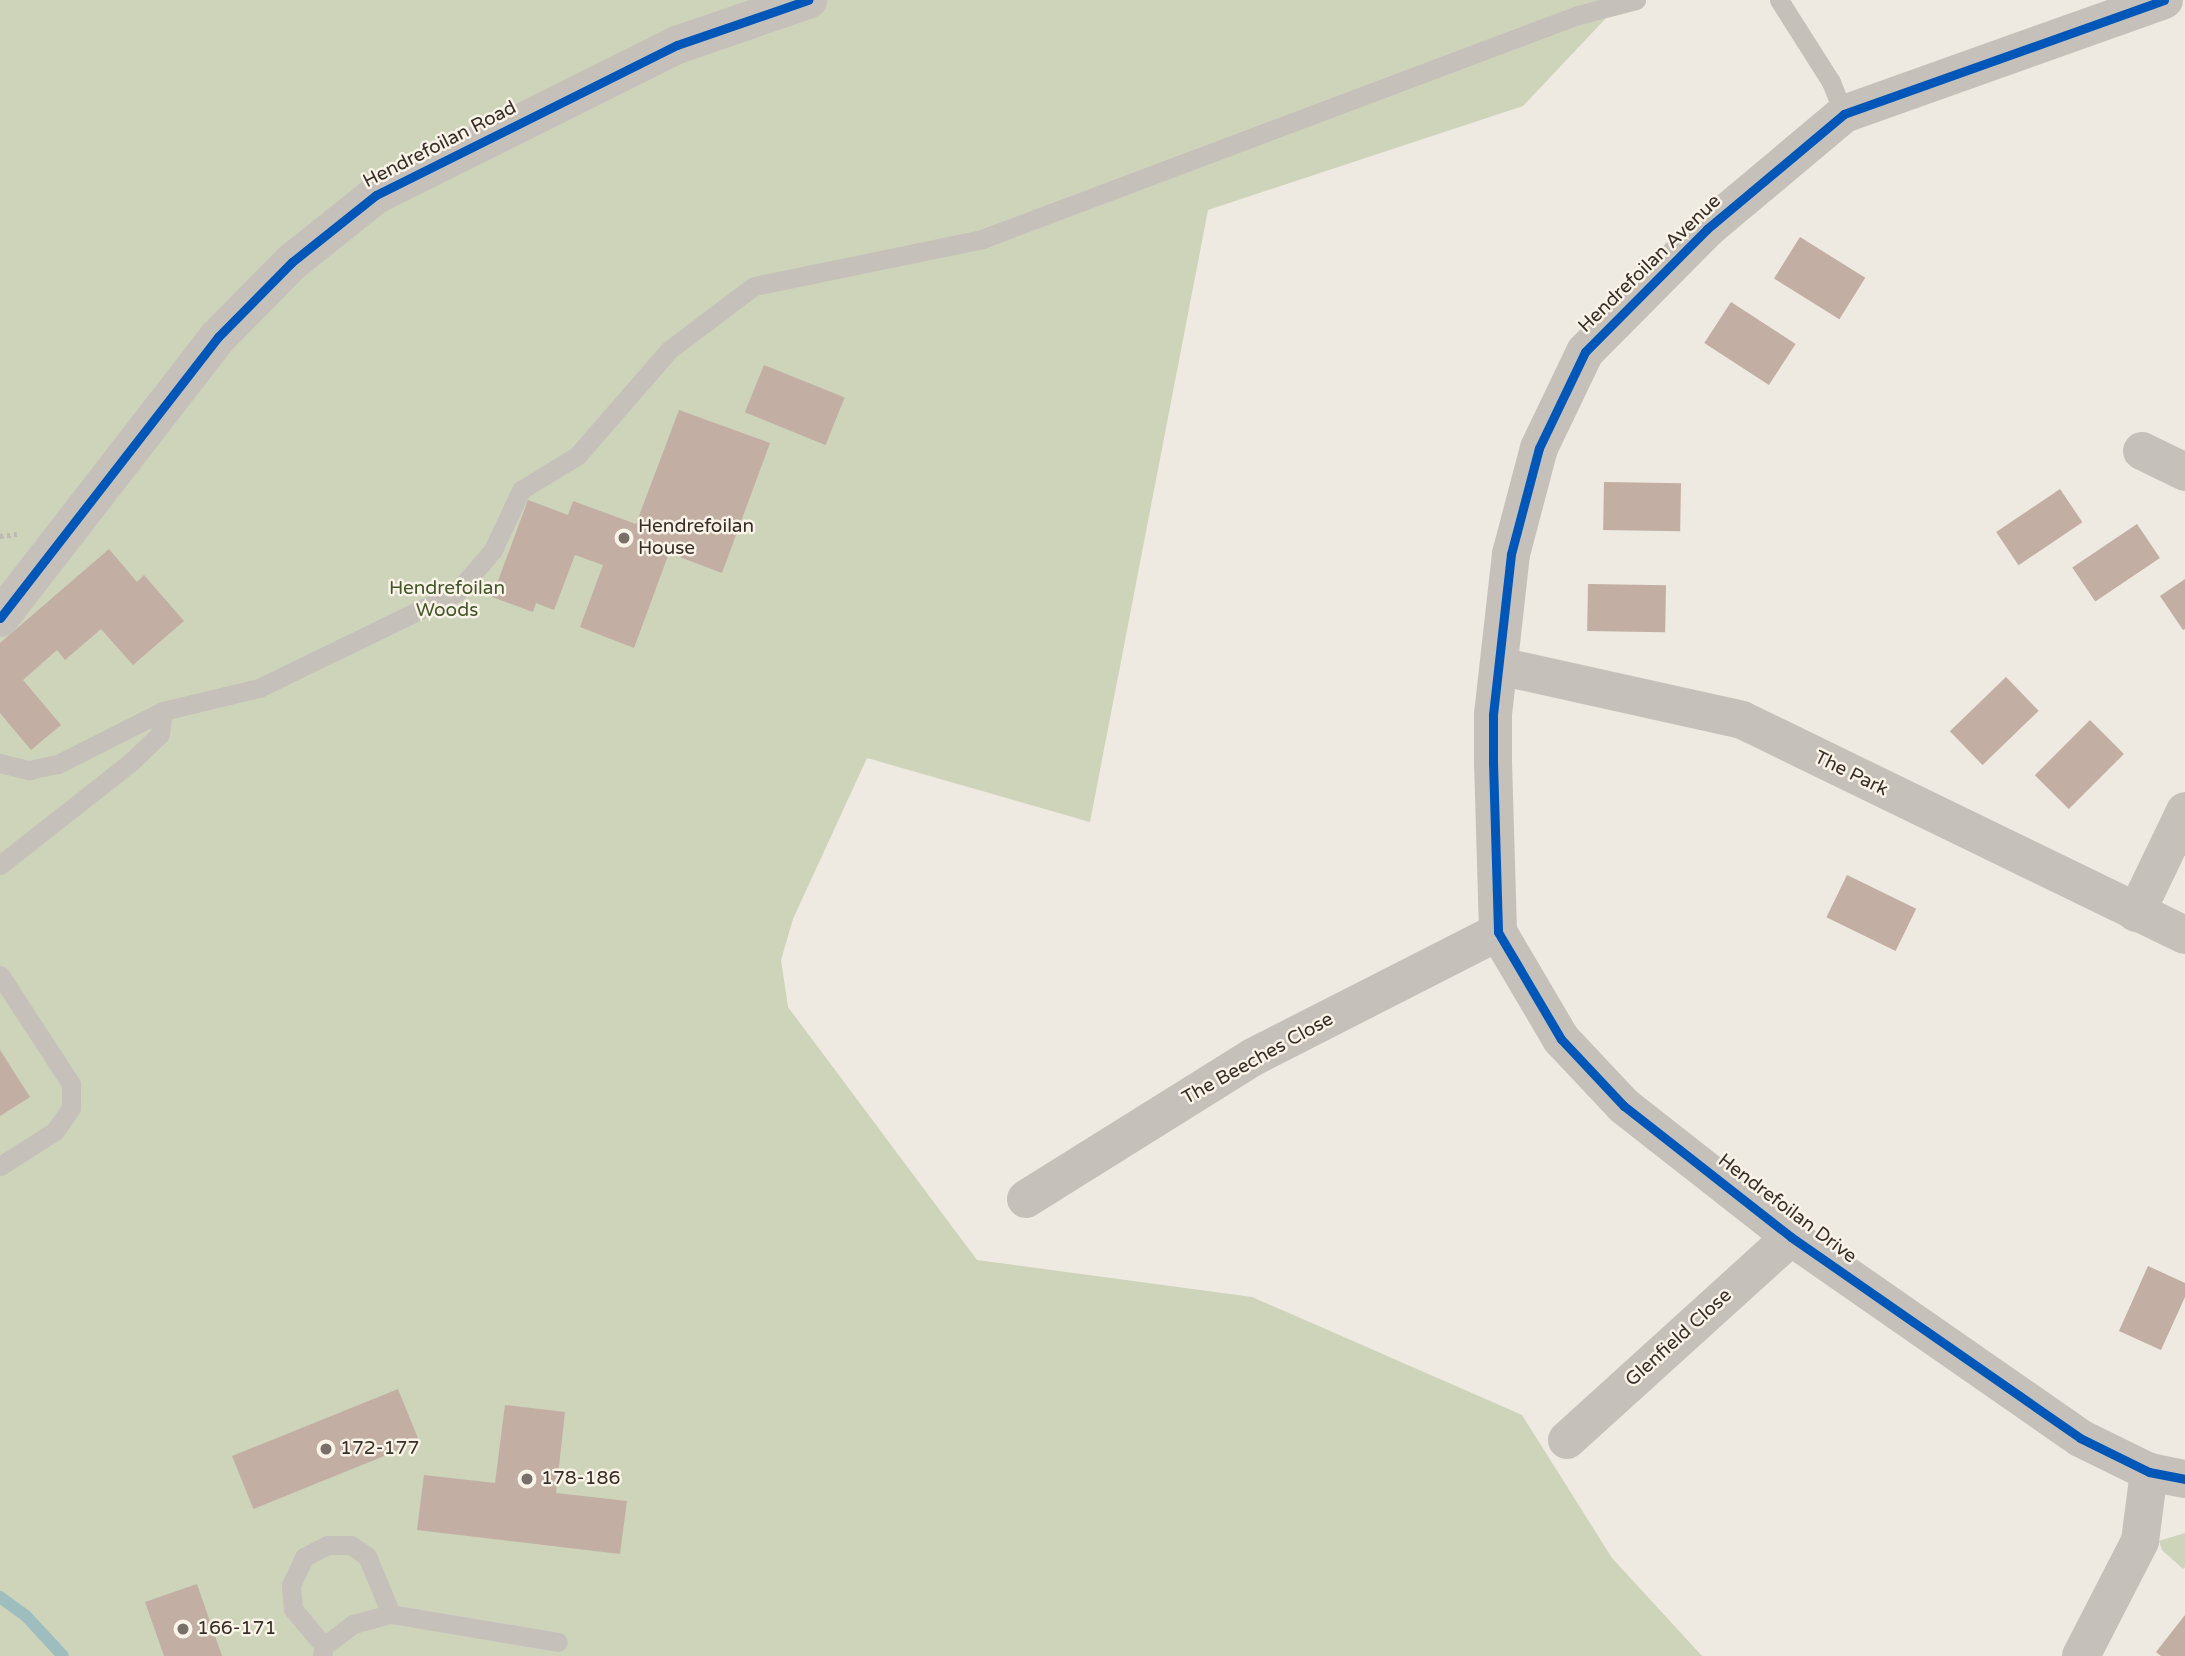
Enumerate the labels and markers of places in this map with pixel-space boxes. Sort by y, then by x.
place label: Hendrefoilan House [638,516,754,560]
marker: Hendrefoilan House [616,530,632,546]
place label: 172-177 [340,1438,419,1460]
marker: 172-177 [318,1441,334,1457]
place label: 178-186 [541,1468,620,1490]
marker: 178-186 [519,1471,535,1487]
place label: 166-171 [197,1618,276,1640]
marker: 166-171 [175,1621,191,1637]

